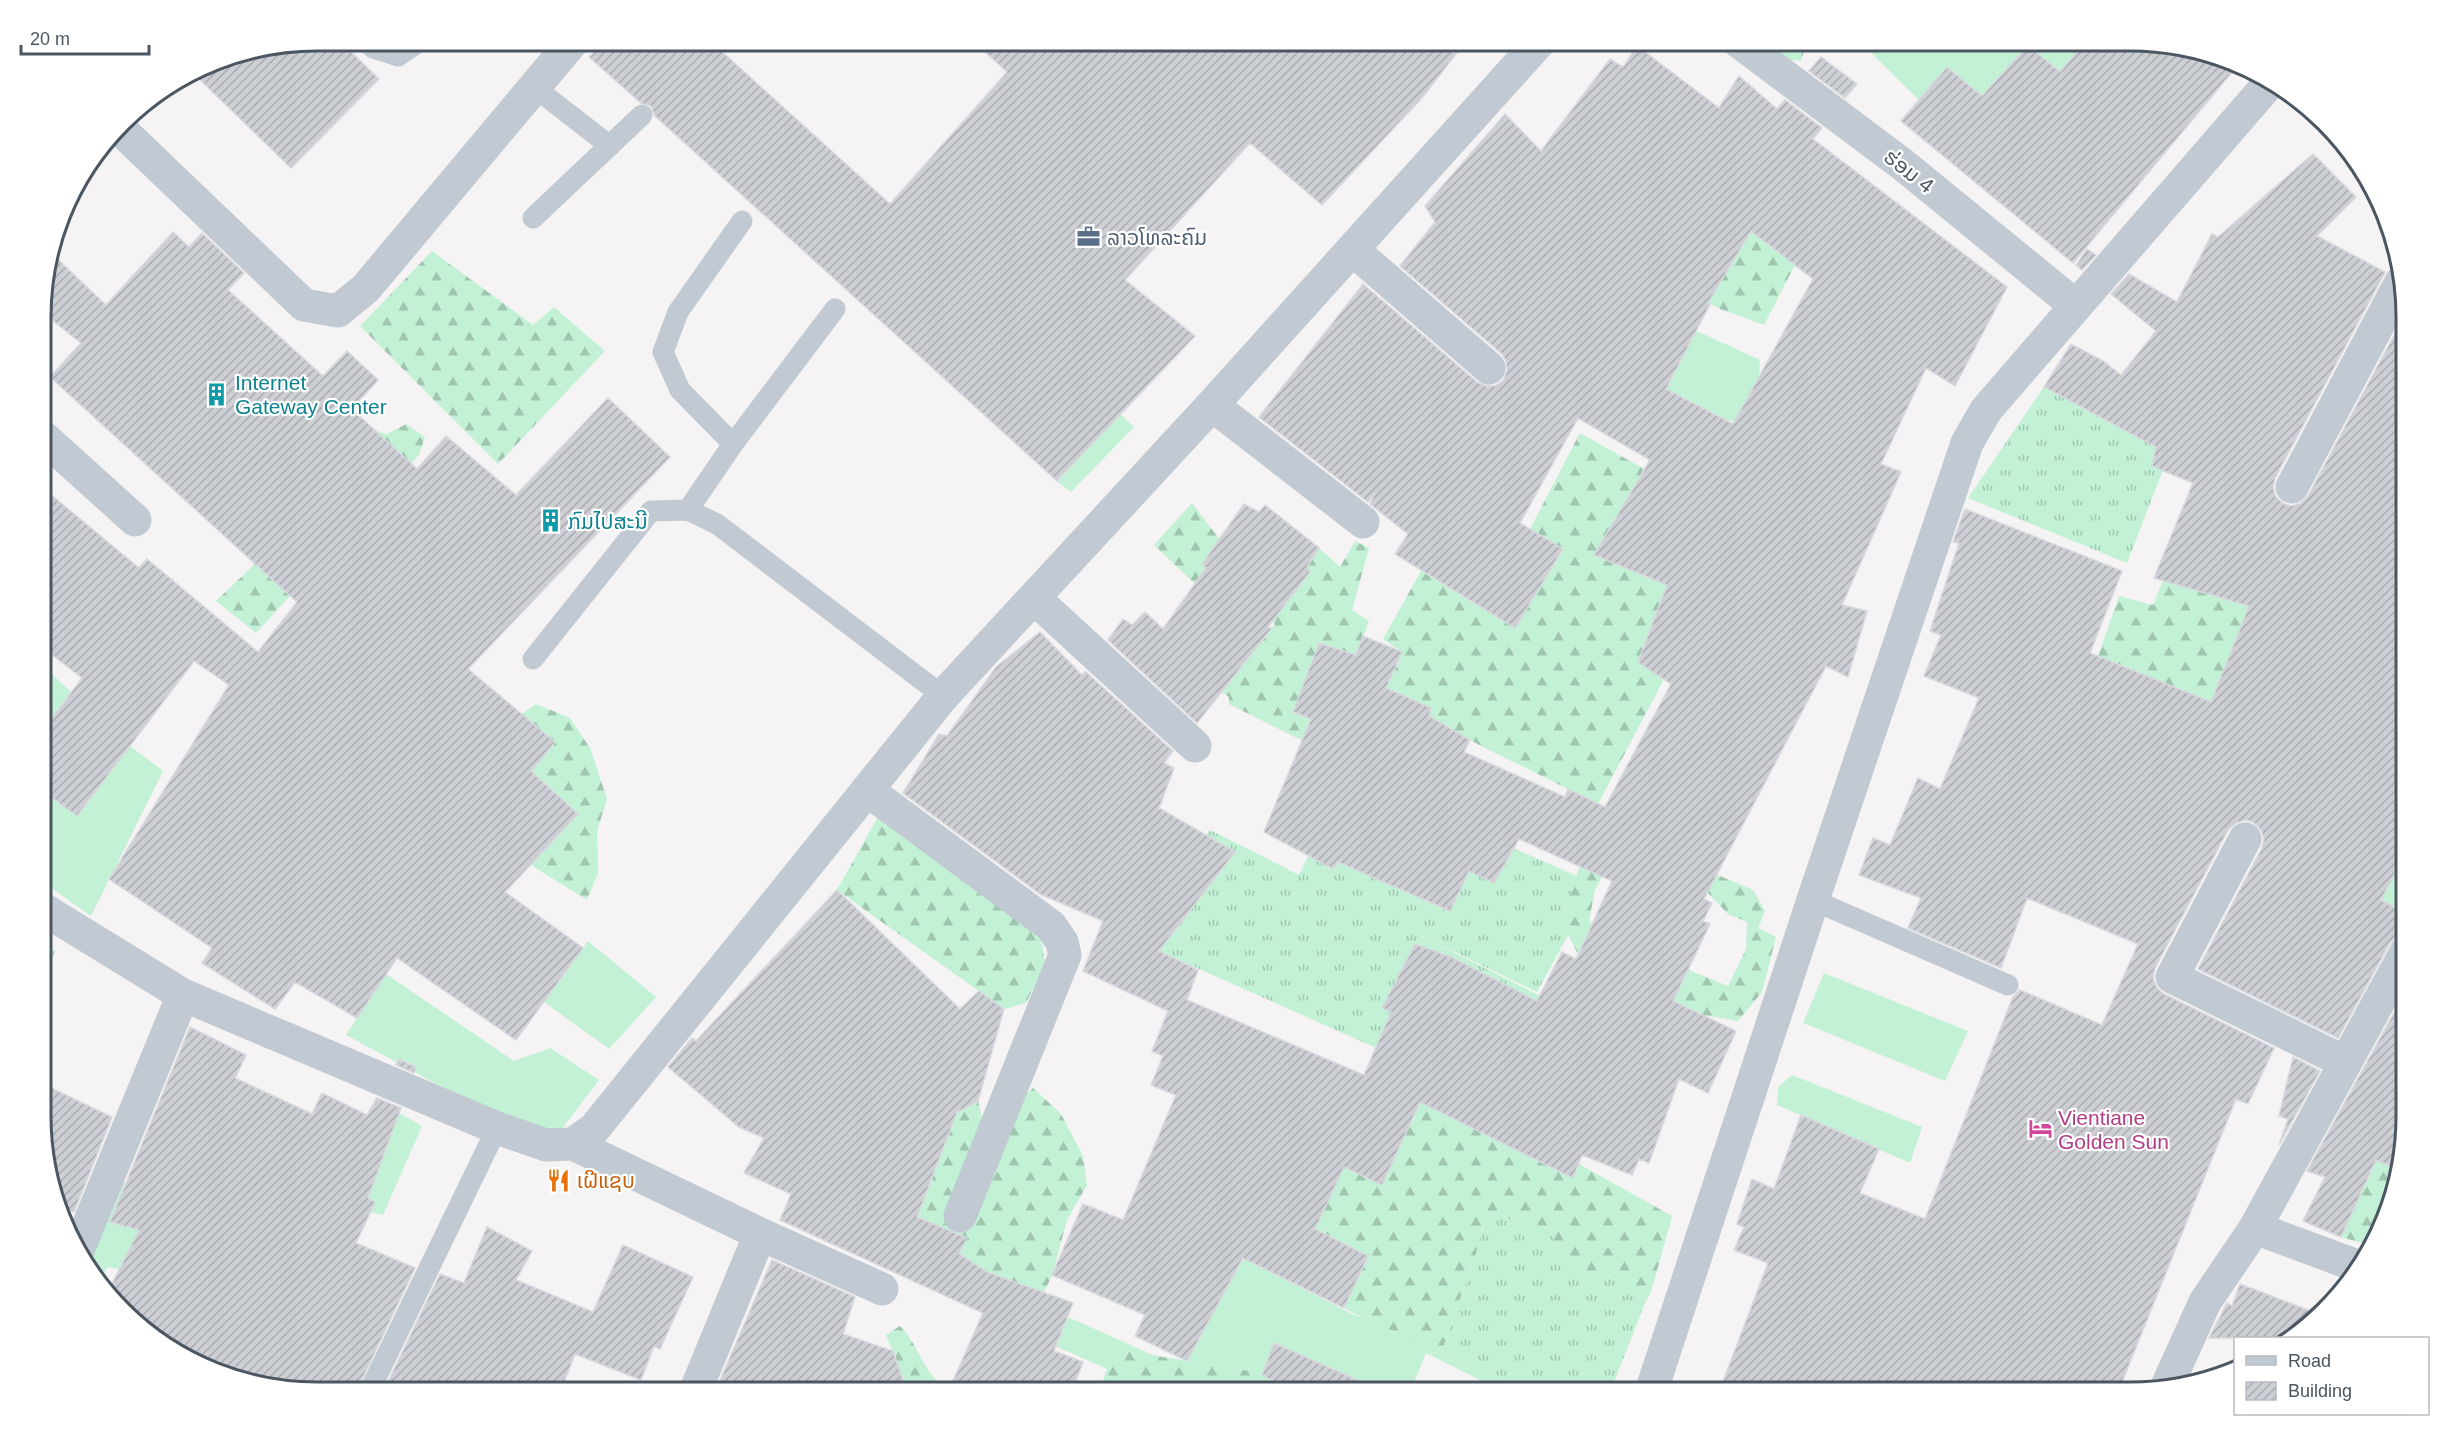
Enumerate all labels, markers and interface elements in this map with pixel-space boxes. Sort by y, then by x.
scale bar [21,18,148,56]
text: 20 m [30,29,70,49]
street label: ຮ່ອມ 4 [1880,145,1939,198]
office icon: ລາວໂທລະຄົມ [1076,224,1102,250]
place label: ລາວໂທລະຄົມ [1107,226,1207,249]
place label: Internet Gateway Center [235,371,387,418]
building icon: Internet Gateway Center [204,381,230,407]
building icon: ກົມໄປສະນີ [537,508,563,534]
place label: ກົມໄປສະນີ [568,509,648,533]
place label: Vientiane Golden Sun [2058,1106,2169,1153]
hotel icon: Vientiane Golden Sun [2027,1116,2053,1142]
restaurant icon: ເຝີແຊບ [546,1167,572,1193]
place label: ເຝີແຊບ [577,1169,635,1192]
legend [2234,1337,2429,1415]
text: Road [2288,1351,2331,1371]
text: Building [2288,1381,2352,1401]

